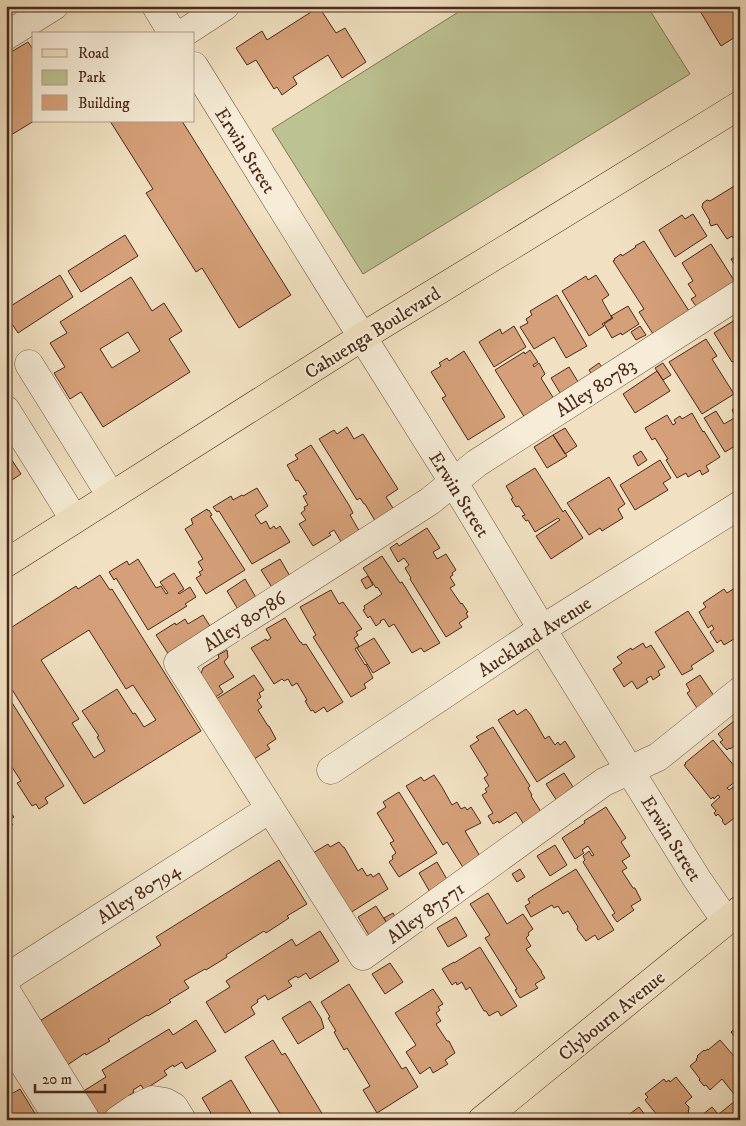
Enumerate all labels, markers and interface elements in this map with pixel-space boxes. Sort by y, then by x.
legend [32,32,195,122]
text: Road [78,44,110,63]
text: Park [78,68,107,87]
text: Building [78,94,130,113]
street label: Erwin Street [209,104,280,198]
street label: Cahuenga Boulevard [301,282,445,384]
street label: Alley 80783 [551,354,640,423]
street label: Erwin Street [423,448,494,542]
street label: Alley 80786 [199,587,291,657]
street label: Auckland Avenue [474,592,596,683]
street label: Erwin Street [635,792,706,886]
street label: Alley 80794 [93,858,186,930]
street label: Alley 87571 [383,877,469,949]
street label: Clybourn Avenue [554,966,670,1066]
scale bar [35,1061,105,1093]
text: 20 m [42,1070,72,1089]

